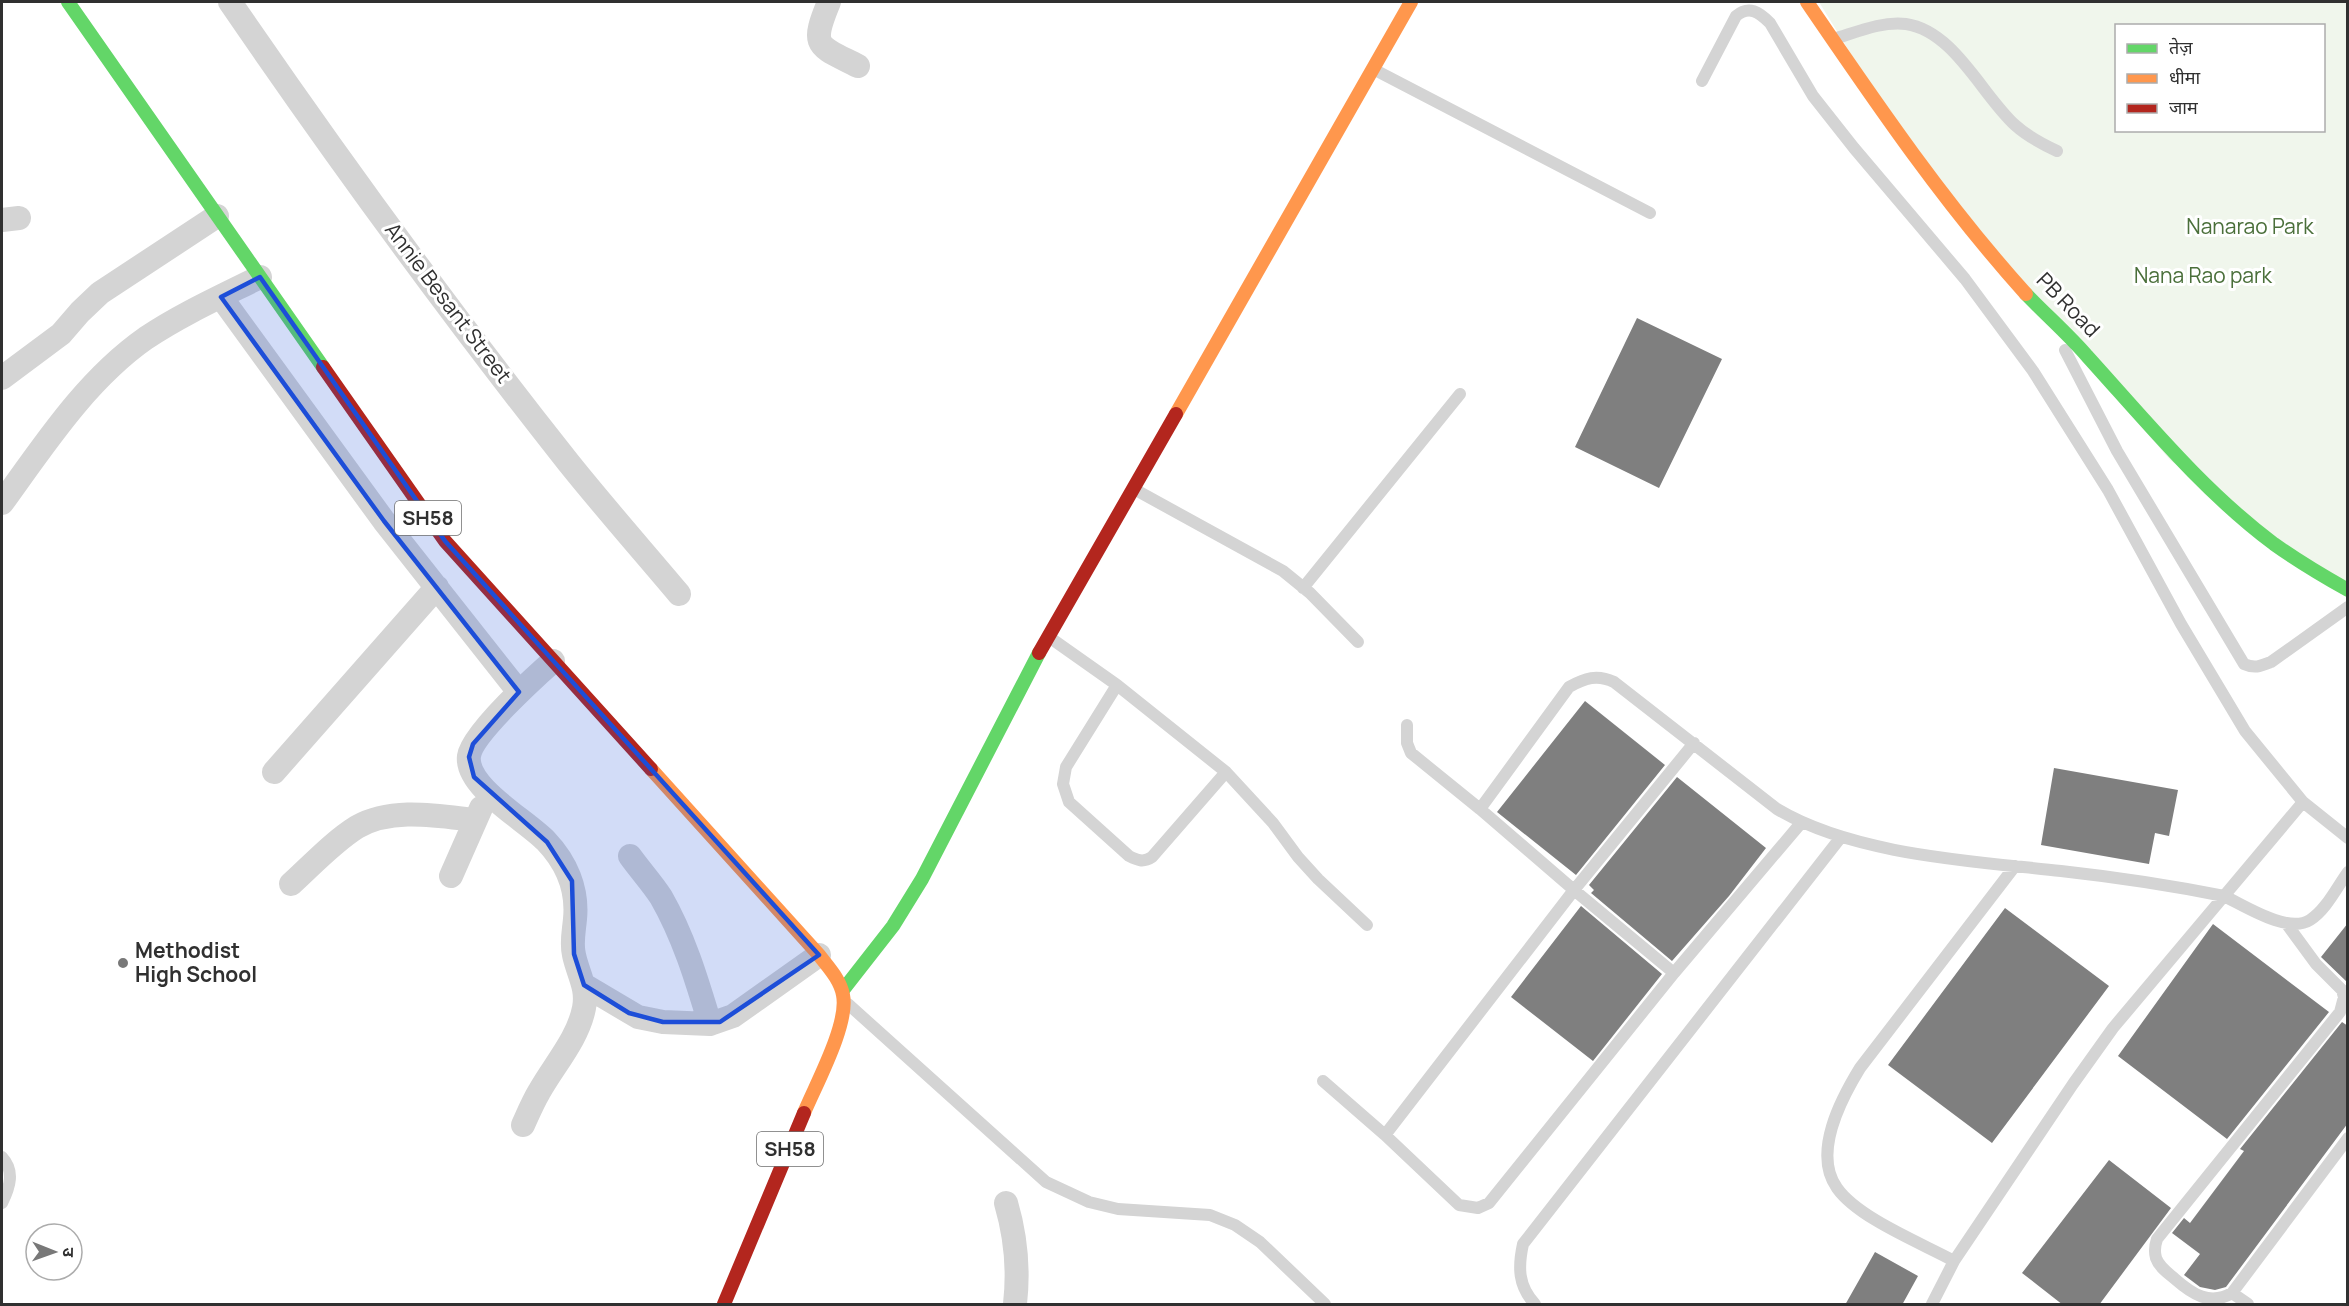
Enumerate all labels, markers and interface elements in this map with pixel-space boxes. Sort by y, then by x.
legend [2115,24,2325,132]
text: तेज़ [2169,35,2193,59]
text: धीमा [2169,65,2200,89]
text: जाम [2169,95,2199,119]
park label: Nanarao Park [2186,212,2314,240]
street label: Annie Besant Street [379,216,518,388]
park label: Nana Rao park [2134,261,2273,289]
street label: PB Road [2031,266,2106,343]
road number: SH58 [395,501,461,535]
place label: Methodist High School [135,936,257,988]
marker: Methodist High School [116,956,130,970]
road number: SH58 [757,1132,823,1166]
north arrow [24,1222,84,1282]
text: उ [58,1247,80,1258]

